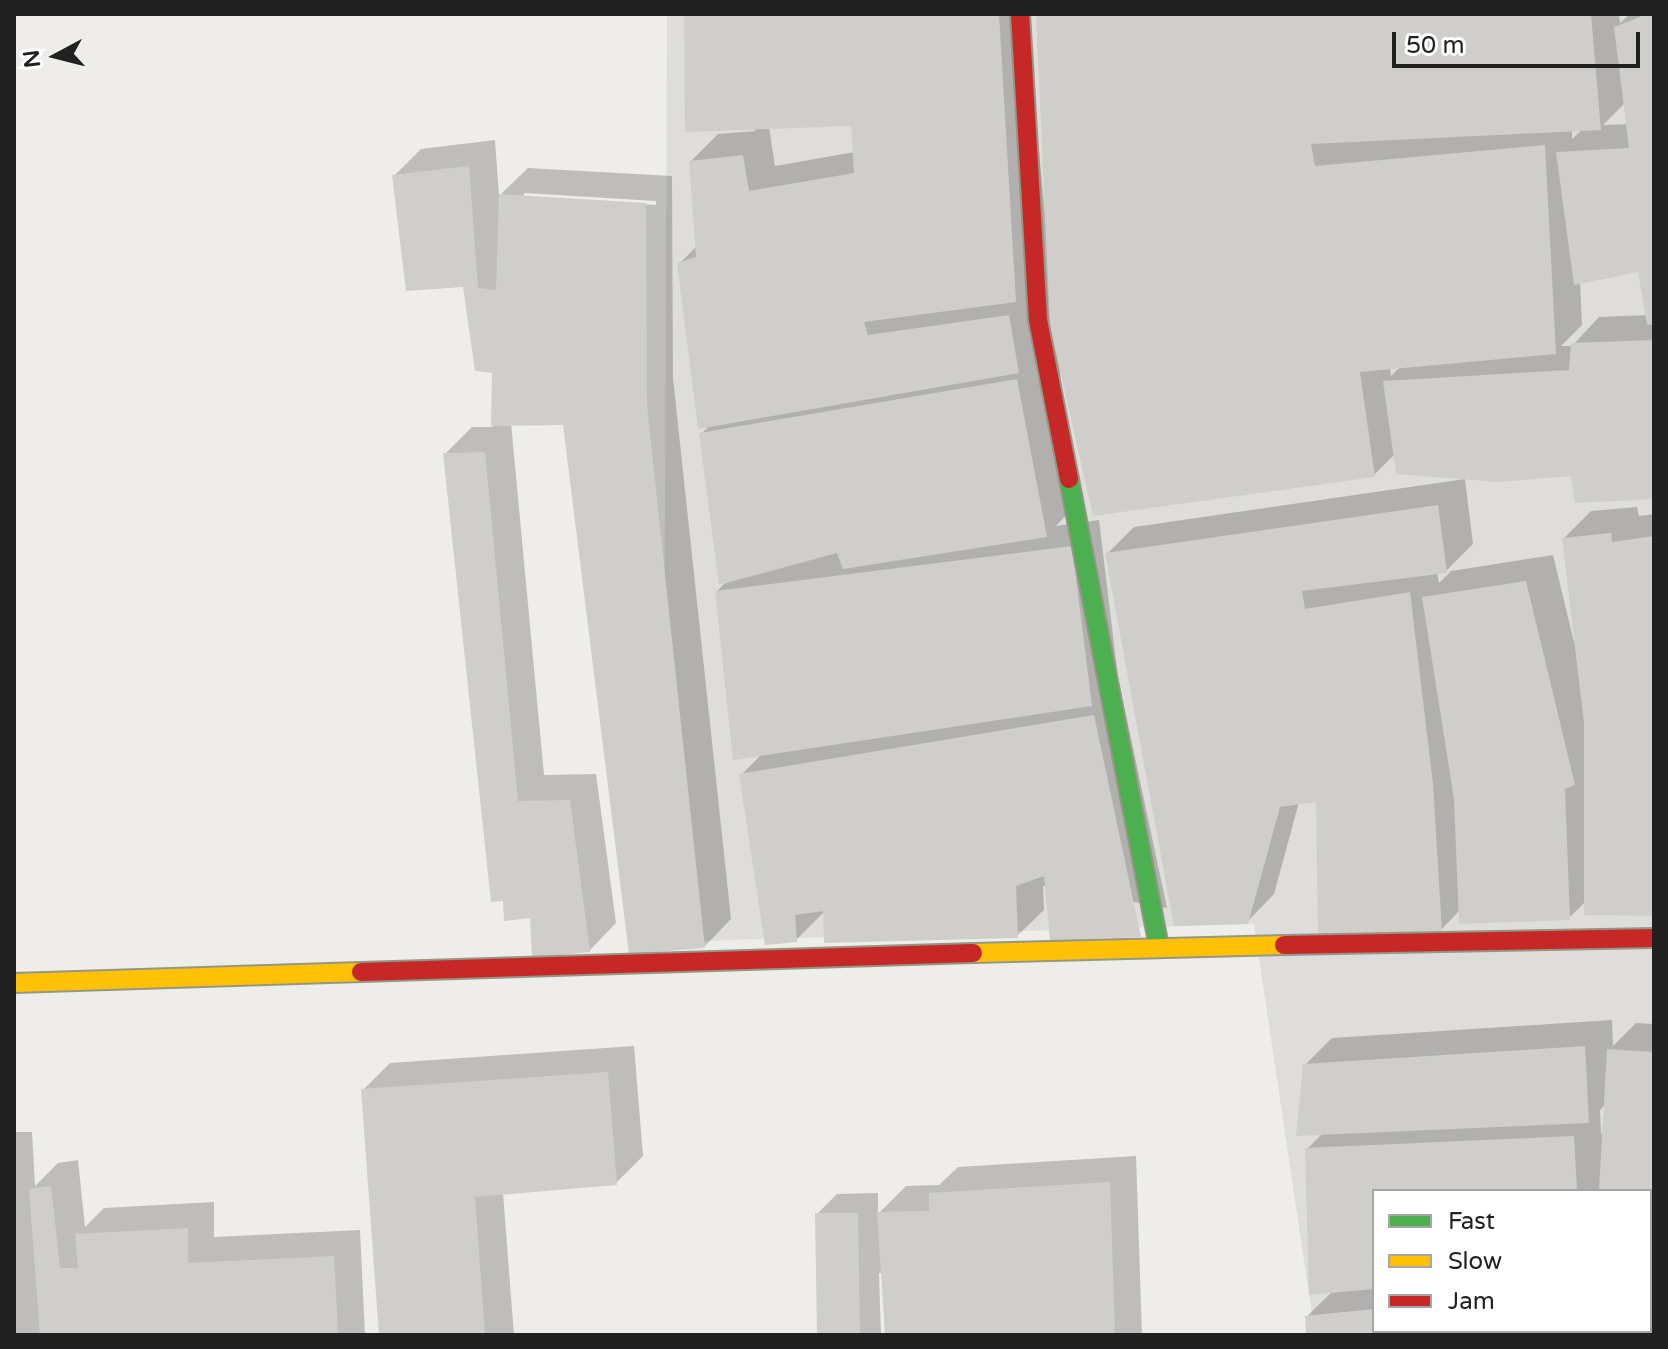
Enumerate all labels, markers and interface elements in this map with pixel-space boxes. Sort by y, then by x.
north arrow [16,16,96,96]
scale bar [1396,16,1644,66]
text: 50 m [1406,31,1464,60]
text: N [18,49,46,69]
legend [1372,1189,1652,1333]
text: Fast [1448,1207,1495,1236]
text: Slow [1448,1247,1502,1276]
text: Jam [1448,1287,1495,1316]

